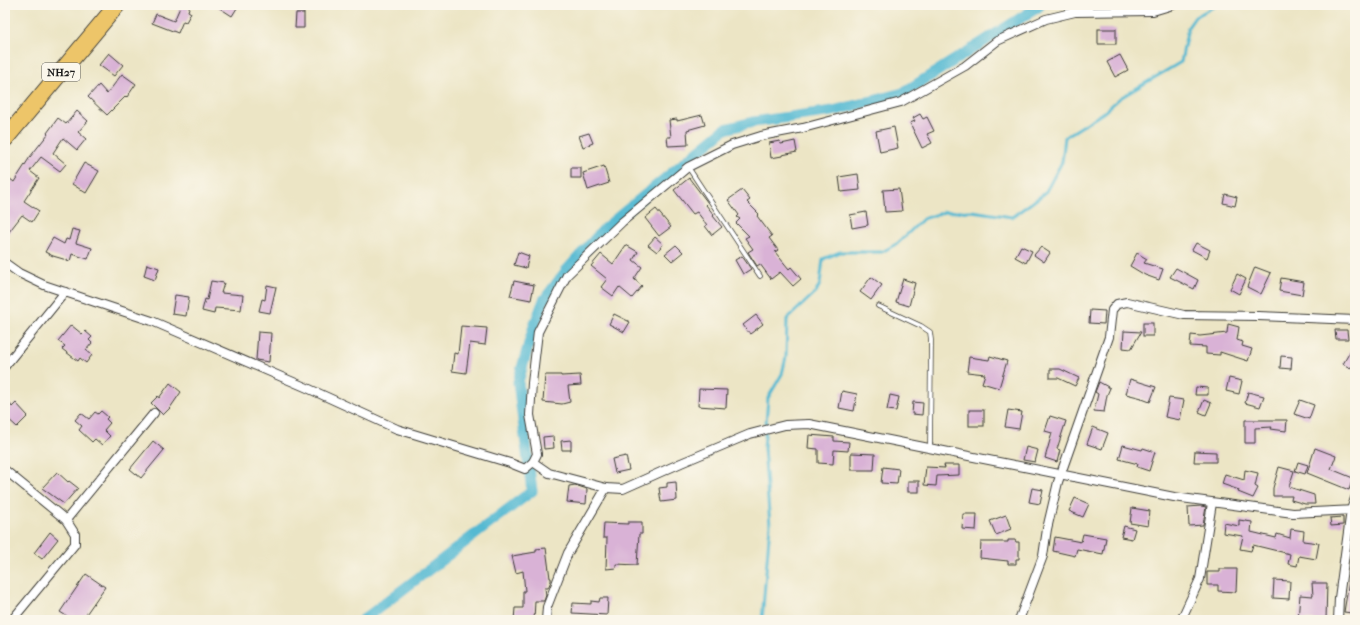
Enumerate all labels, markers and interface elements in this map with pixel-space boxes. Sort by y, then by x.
road number: NH27 [42,63,80,81]

